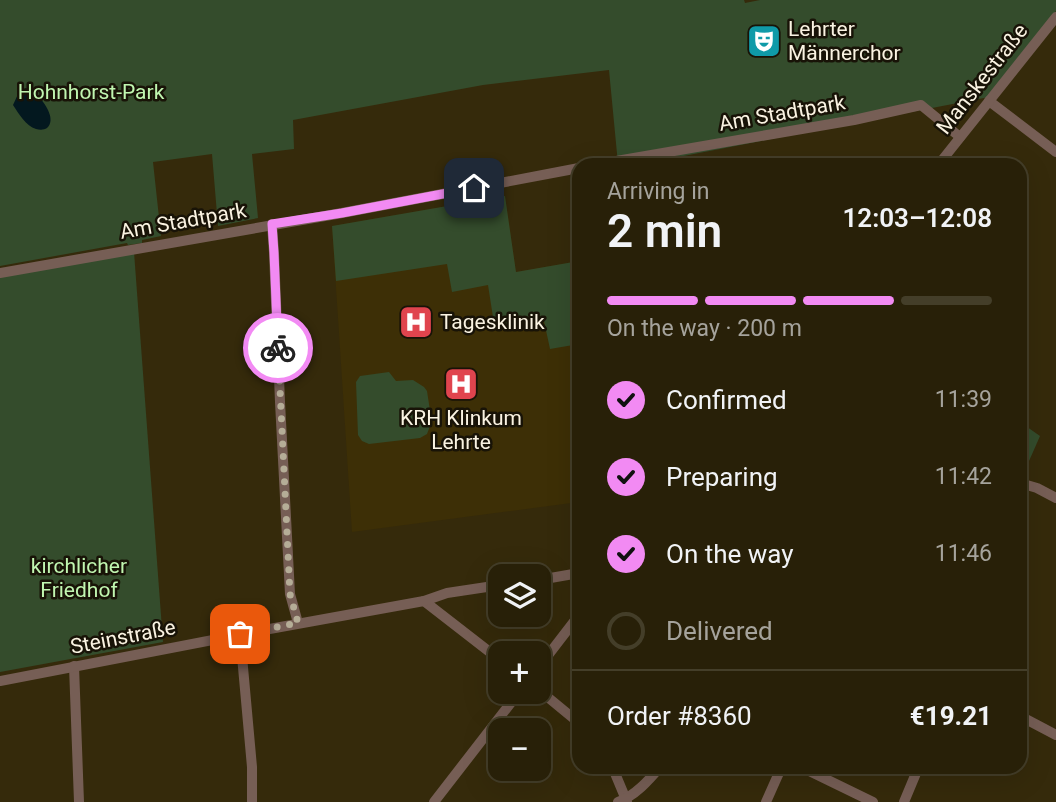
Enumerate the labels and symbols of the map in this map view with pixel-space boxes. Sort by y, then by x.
place label: Lehrter Männerchor [788,17,901,65]
street label: Manskestraße [932,19,1032,139]
theatre icon: Lehrter Männerchor [745,22,783,60]
park label: Hohnhorst-Park [18,80,165,104]
street label: Am Stadtpark [717,90,847,136]
pin [444,158,504,218]
street label: Am Stadtpark [118,198,248,244]
hospital icon: Tagesklinik [397,303,435,341]
place label: Tagesklinik [440,310,545,334]
courier [243,313,313,383]
hospital icon: KRH Klinkum Lehrte [442,365,480,403]
place label: KRH Klinkum Lehrte [400,406,522,454]
park label: kirchlicher Friedhof [31,554,127,602]
pin [210,604,270,664]
street label: Steinstraße [68,615,178,659]

